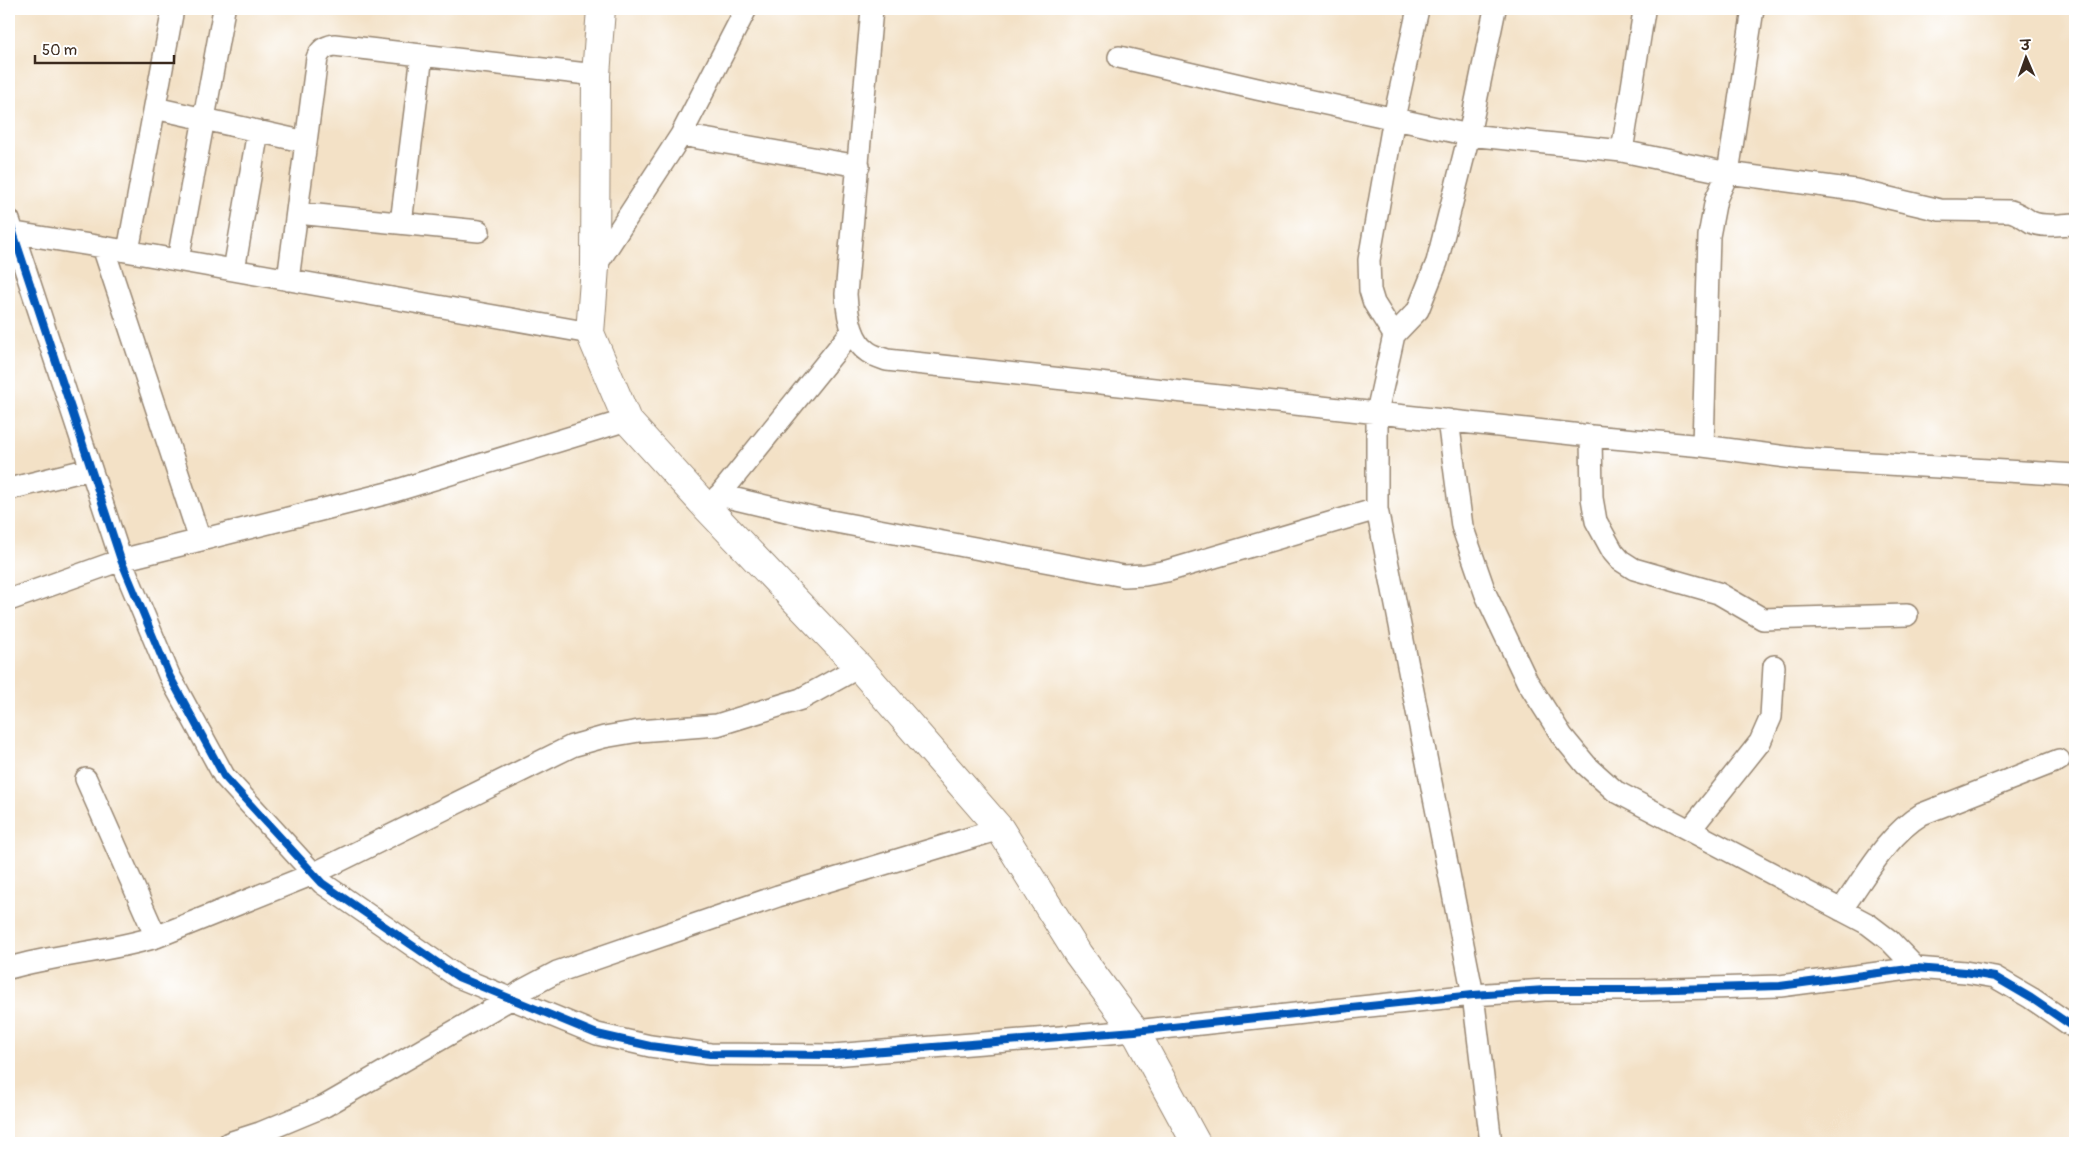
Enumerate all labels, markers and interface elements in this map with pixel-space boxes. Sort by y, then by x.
scale bar [35,32,174,64]
north arrow [2002,32,2052,82]
text: उ [2019,37,2032,54]
text: 50 m [42,41,77,60]

